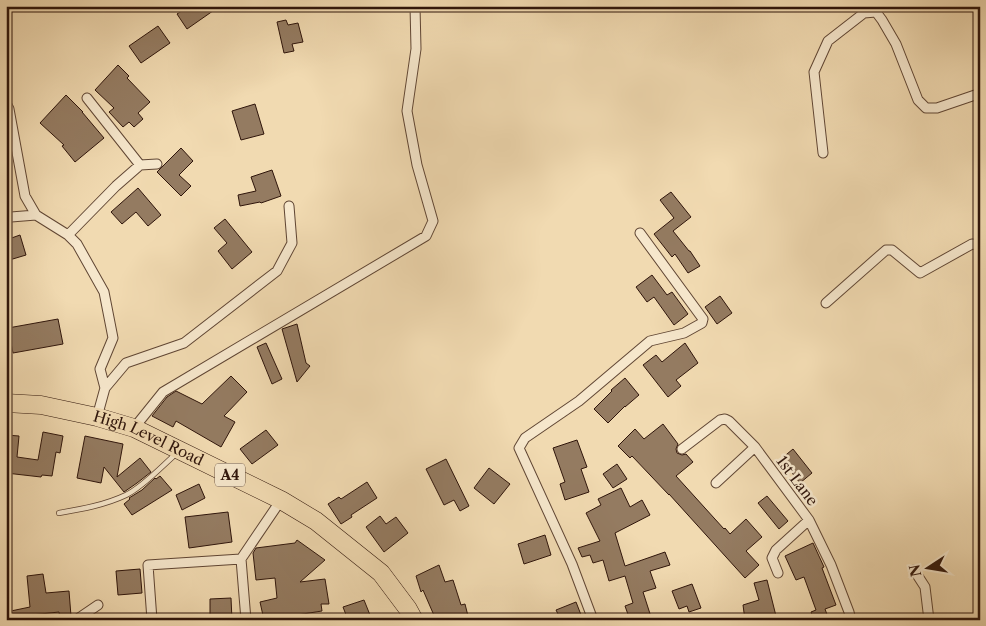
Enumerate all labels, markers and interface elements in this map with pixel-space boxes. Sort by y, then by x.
street label: High Level Road [91,406,207,470]
street label: 1st Lane [772,452,822,509]
road number: A4 [215,464,245,486]
north arrow [904,544,954,594]
text: N [905,563,925,579]

